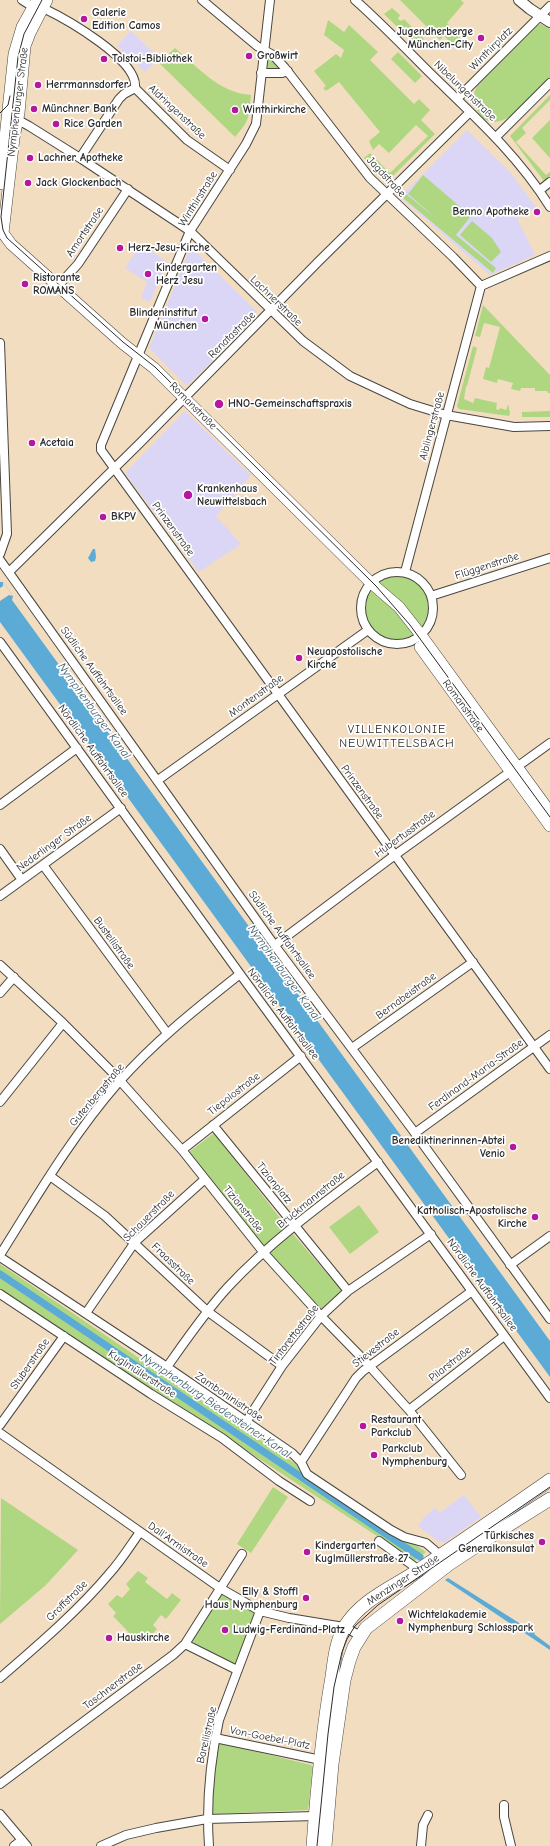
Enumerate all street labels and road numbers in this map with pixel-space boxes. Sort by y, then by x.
street label: Winthirplatz [467,25,515,73]
street label: Nymphenburger Straße [5,47,31,157]
street label: Nibelungenstraße [431,58,499,124]
street label: Aldringenstraße [145,82,209,142]
street label: Jagdstraße [364,154,408,200]
street label: Winthirstraße [176,169,220,229]
street label: Amortstraße [63,204,107,260]
street label: Lachnerstraße [247,273,305,329]
street label: Renatastraße [206,309,258,361]
street label: Romanstraße [166,379,220,433]
street label: Aiblingerstraße [417,390,447,462]
street label: Prinzenstraße [149,499,197,559]
street label: Flüggenstraße [453,549,521,583]
street label: Südliche Auffahrtsallee [58,624,130,718]
street label: Montenstraße [226,672,286,720]
street label: Romanstraße [439,677,487,735]
street label: Nördliche Auffahrtsallee [55,702,131,800]
street label: Prinzenstraße [338,762,386,822]
street label: Hubertusstraße [372,808,438,860]
street label: Nederlinger Straße [14,811,94,875]
street label: Südliche Auffahrtsallee [246,888,318,982]
street label: Bustellistraße [91,914,137,972]
street label: Nördliche Auffahrtsallee [244,966,322,1062]
street label: Bernabeistraße [373,970,439,1022]
street label: Ferdinand-Maria-Straße [426,1036,526,1114]
street label: Gutenbergstraße [67,1061,127,1129]
street label: Tiepolostraße [205,1070,263,1118]
street label: Tizianplatz [253,1160,295,1206]
street label: Bruckmannstraße [275,1169,347,1231]
street label: Tizianstraße [220,1183,266,1235]
street label: Schauerstraße [121,1188,177,1244]
street label: Nördliche Auffahrtsallee [444,1236,520,1334]
street label: Fraasstraße [149,1240,197,1288]
street label: Tintorettostraße [266,1302,322,1368]
street label: Stievestraße [350,1326,402,1370]
street label: Stuberstraße [8,1336,52,1392]
street label: Pilarstraße [426,1343,474,1385]
street label: Kuglmüllerstraße [106,1347,178,1401]
street label: Zamboninistraße [193,1369,265,1425]
street label: Dall'Armistraße [145,1519,211,1571]
street label: Menzinger Straße [364,1552,442,1608]
street label: Groffstraße [44,1578,90,1624]
street label: Taschnerstraße [81,1659,145,1713]
street label: Barellistraße [194,1705,220,1765]
street label: Von-Goebel-Platz [229,1724,311,1752]

